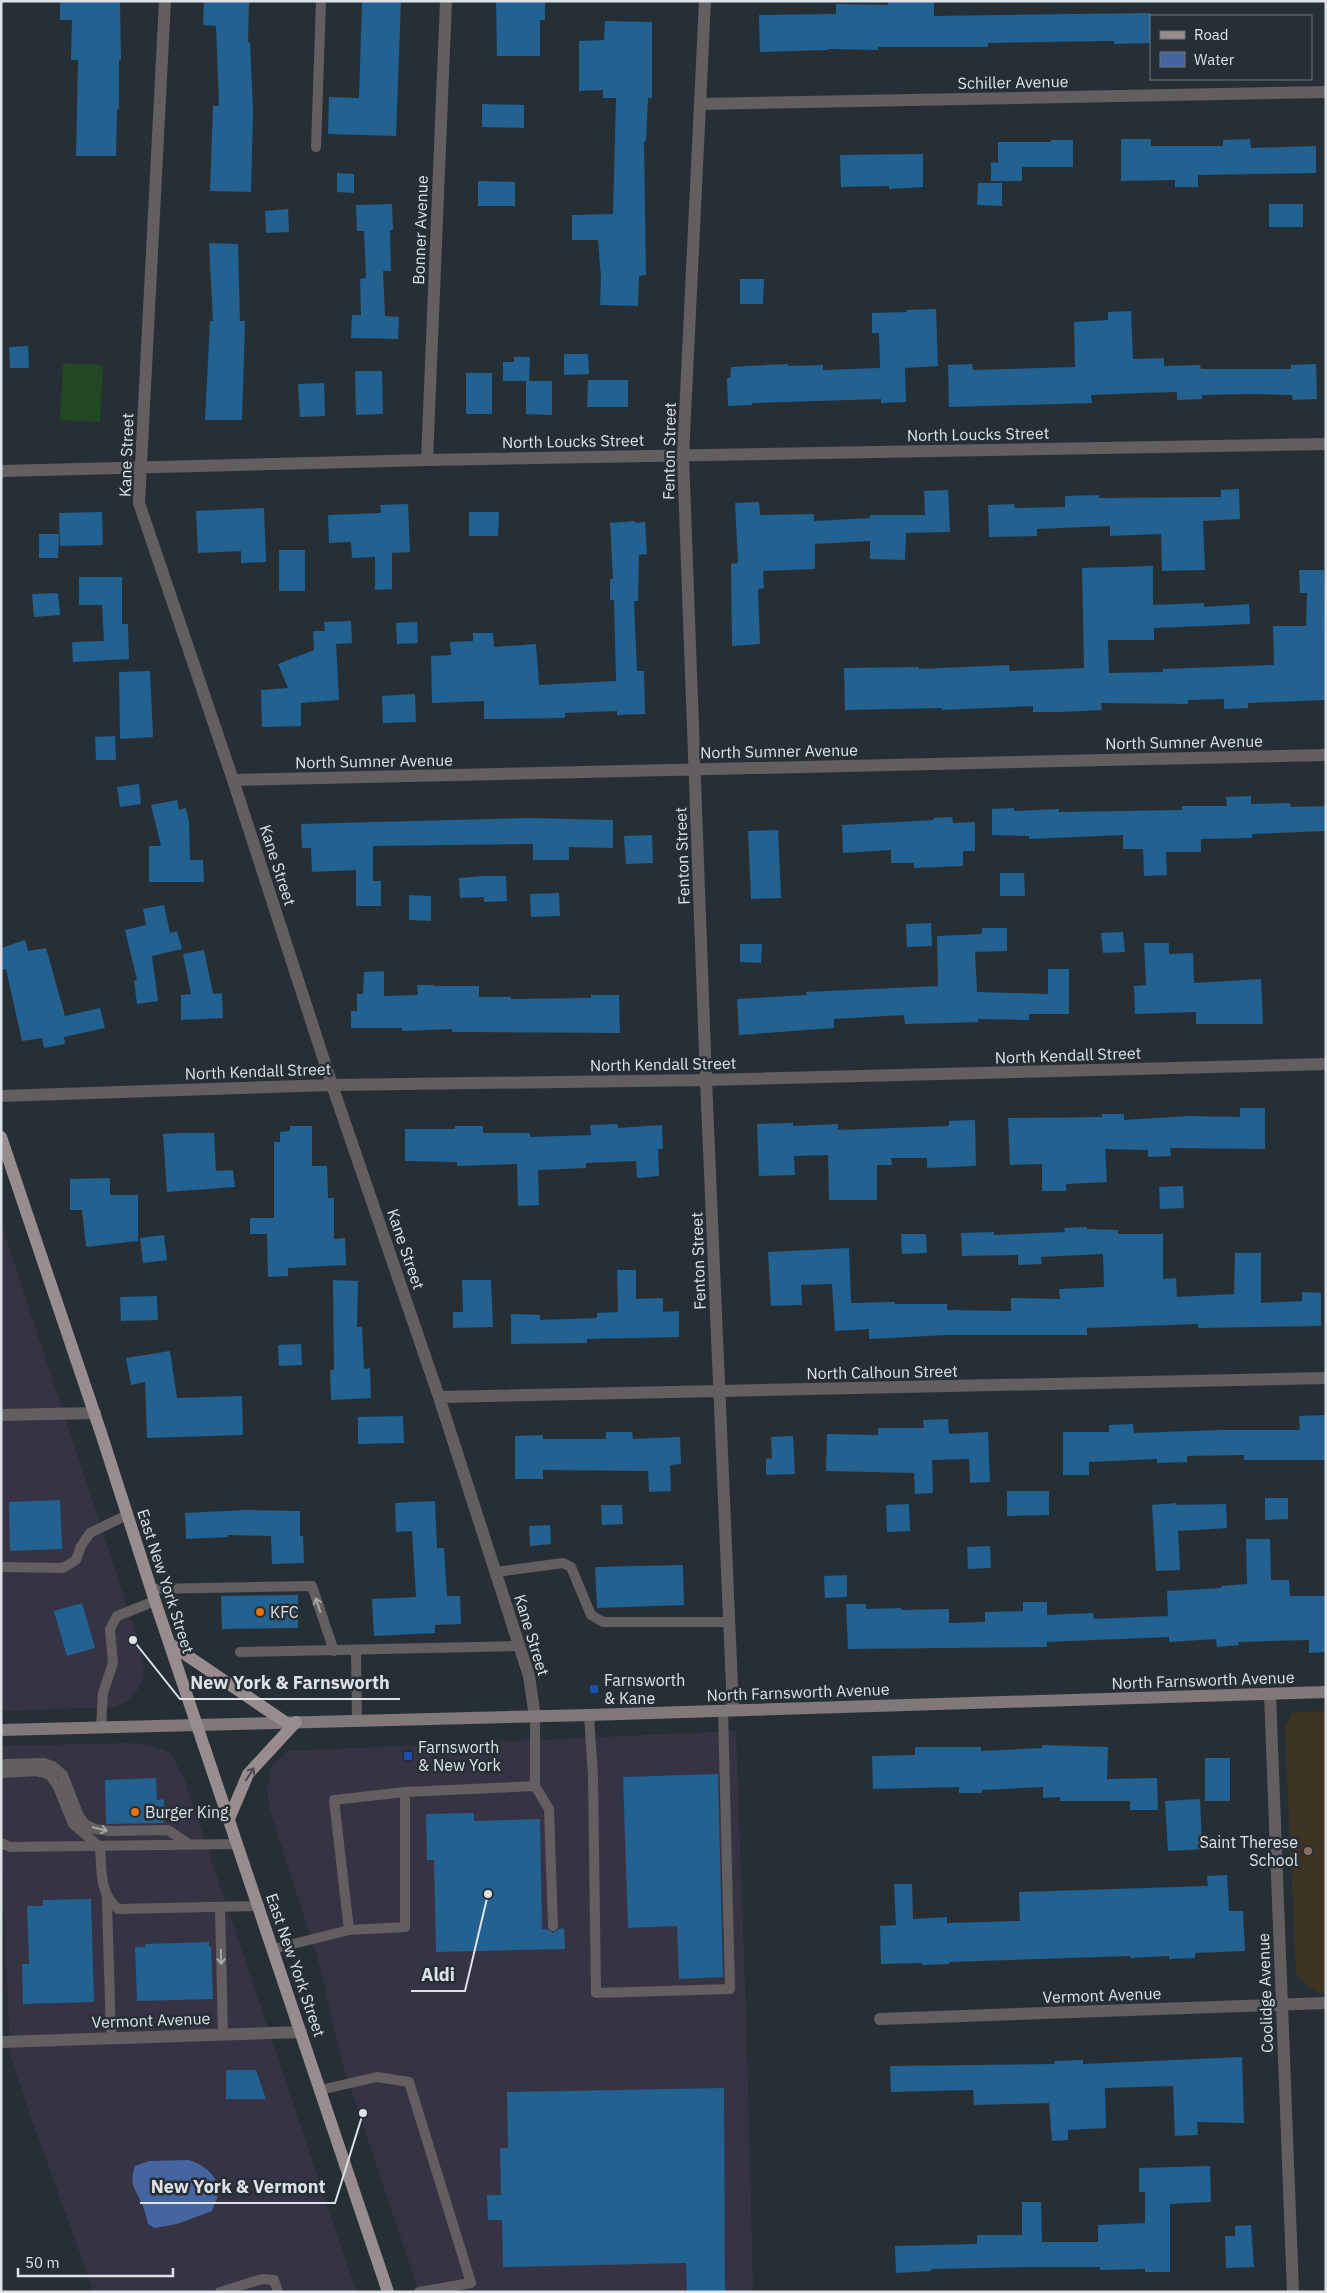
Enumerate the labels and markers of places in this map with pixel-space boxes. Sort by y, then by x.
place label: KFC [270,1602,299,1622]
marker: KFC [254,1606,266,1618]
callout: New York & Farnsworth [180,1666,400,1699]
place label: Farnsworth & Kane [604,1670,685,1708]
marker: Farnsworth & Kane [588,1683,600,1695]
place label: Farnsworth & New York [418,1737,501,1775]
marker: Farnsworth & New York [402,1750,414,1762]
place label: Burger King [145,1802,229,1822]
marker: Burger King [129,1806,141,1818]
place label: Saint Therese School [1200,1832,1298,1870]
marker: Saint Therese School [1302,1845,1314,1857]
callout: Aldi [411,1958,465,1991]
callout: New York & Vermont [140,2170,335,2203]

